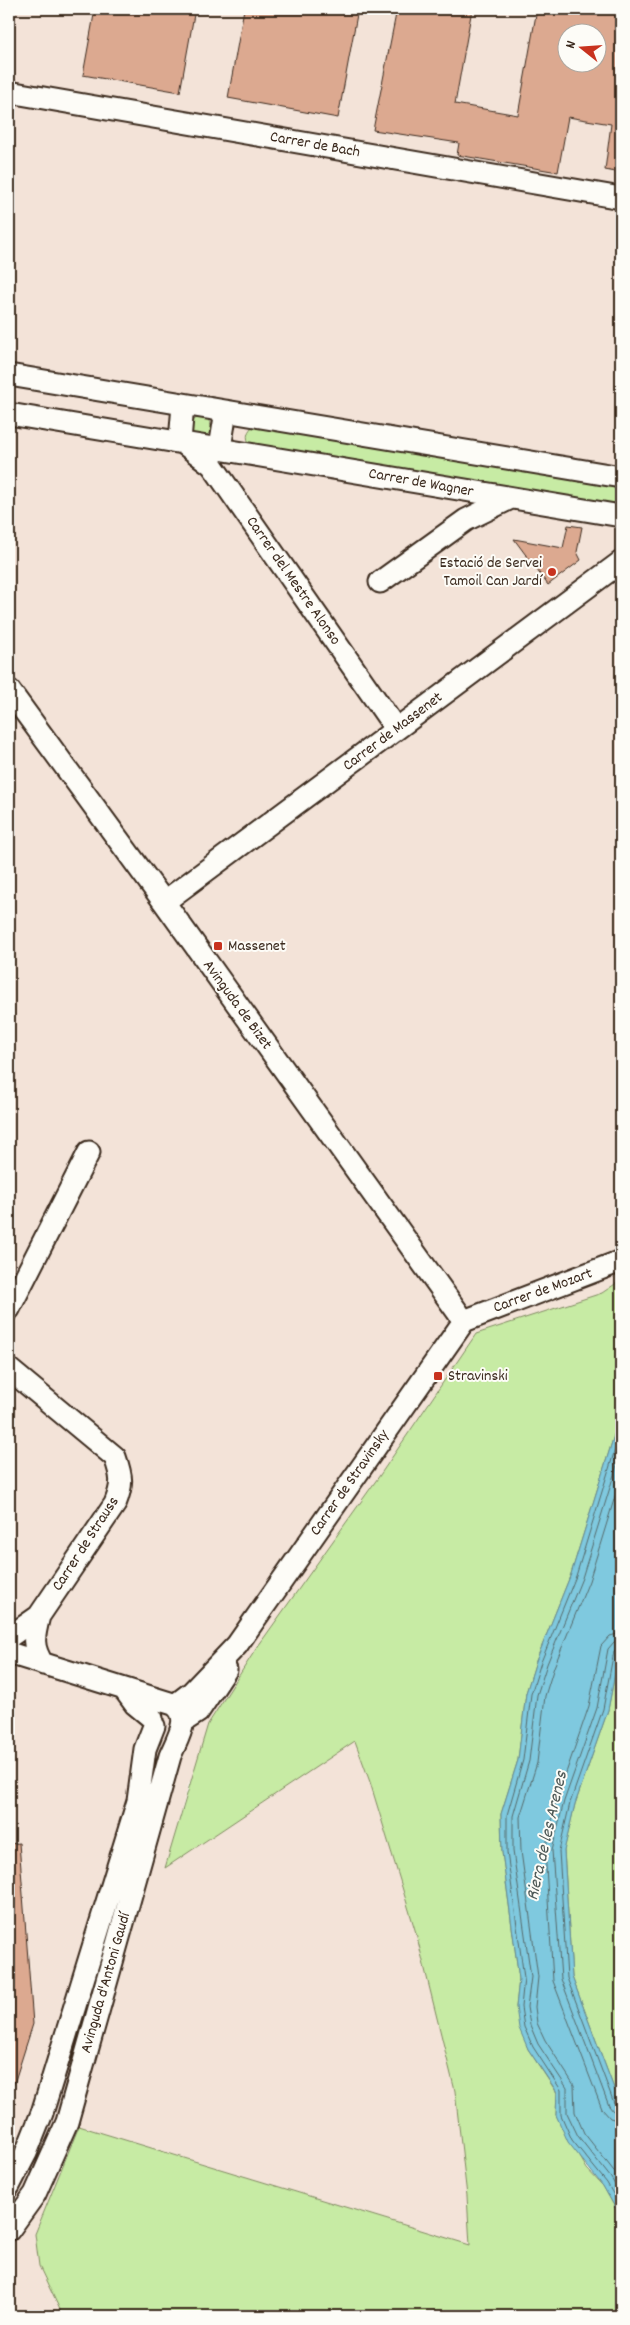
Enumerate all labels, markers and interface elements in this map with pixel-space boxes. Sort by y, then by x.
north arrow [558,22,608,72]
text: N [561,38,582,51]
street label: Carrer de Bach [268,126,362,164]
street label: Carrer de Wagner [367,462,475,504]
street label: Carrer del Mestre Alonso [240,512,346,650]
place label: Estació de Servei Tamoil Can Jardí [440,552,543,593]
marker: Estació de Servei Tamoil Can Jardí [546,566,558,578]
street label: Carrer de Massenet [338,687,448,777]
place label: Massenet [228,935,286,958]
marker: Massenet [212,940,224,952]
street label: Avinguda de Bizet [197,955,278,1055]
street label: Carrer de Mozart [490,1262,596,1320]
place label: Stravinski [448,1365,508,1388]
marker: Stravinski [432,1370,444,1382]
street label: Carrer de Stravinsky [305,1425,396,1541]
street label: Carrer de Strauss [47,1492,125,1596]
water label: Riera de les Arenes [521,1769,575,1903]
street label: Avinguda d'Antoni Gaudí [75,1909,137,2056]

